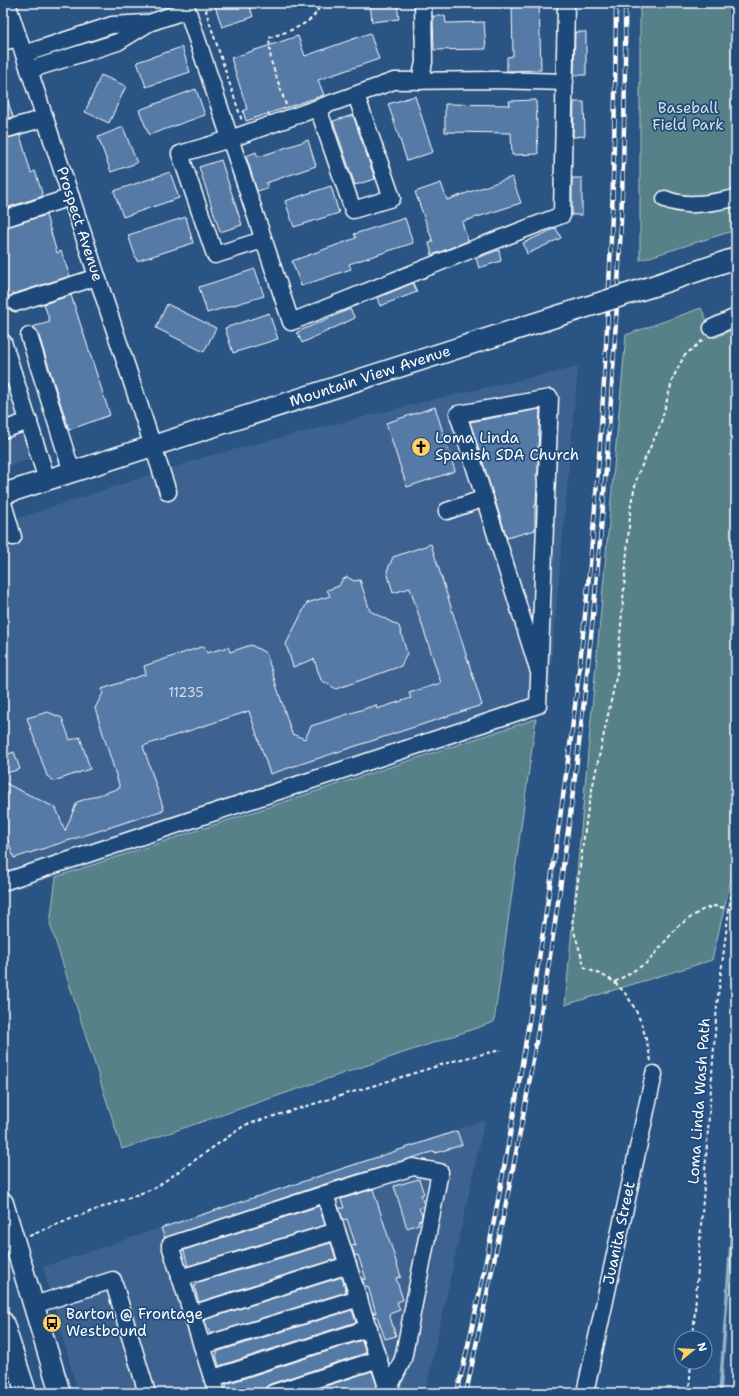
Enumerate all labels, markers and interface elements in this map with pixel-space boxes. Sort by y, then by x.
park label: Baseball Field Park [652,98,724,135]
street label: Prospect Avenue [52,164,108,284]
street label: Mountain View Avenue [287,340,453,412]
place label: Loma Linda Spanish SDA Church [435,428,579,465]
church icon: Loma Linda Spanish SDA Church [410,436,432,458]
house number: 11235 [169,684,203,701]
street label: Loma Linda Wash Path [683,1017,715,1185]
street label: Juanita Street [598,1180,640,1286]
place label: Barton @ Frontage Westbound [66,1304,203,1341]
bus stop icon: Barton @ Frontage Westbound [41,1312,63,1334]
north arrow [673,1330,713,1370]
text: N [694,1341,711,1354]

